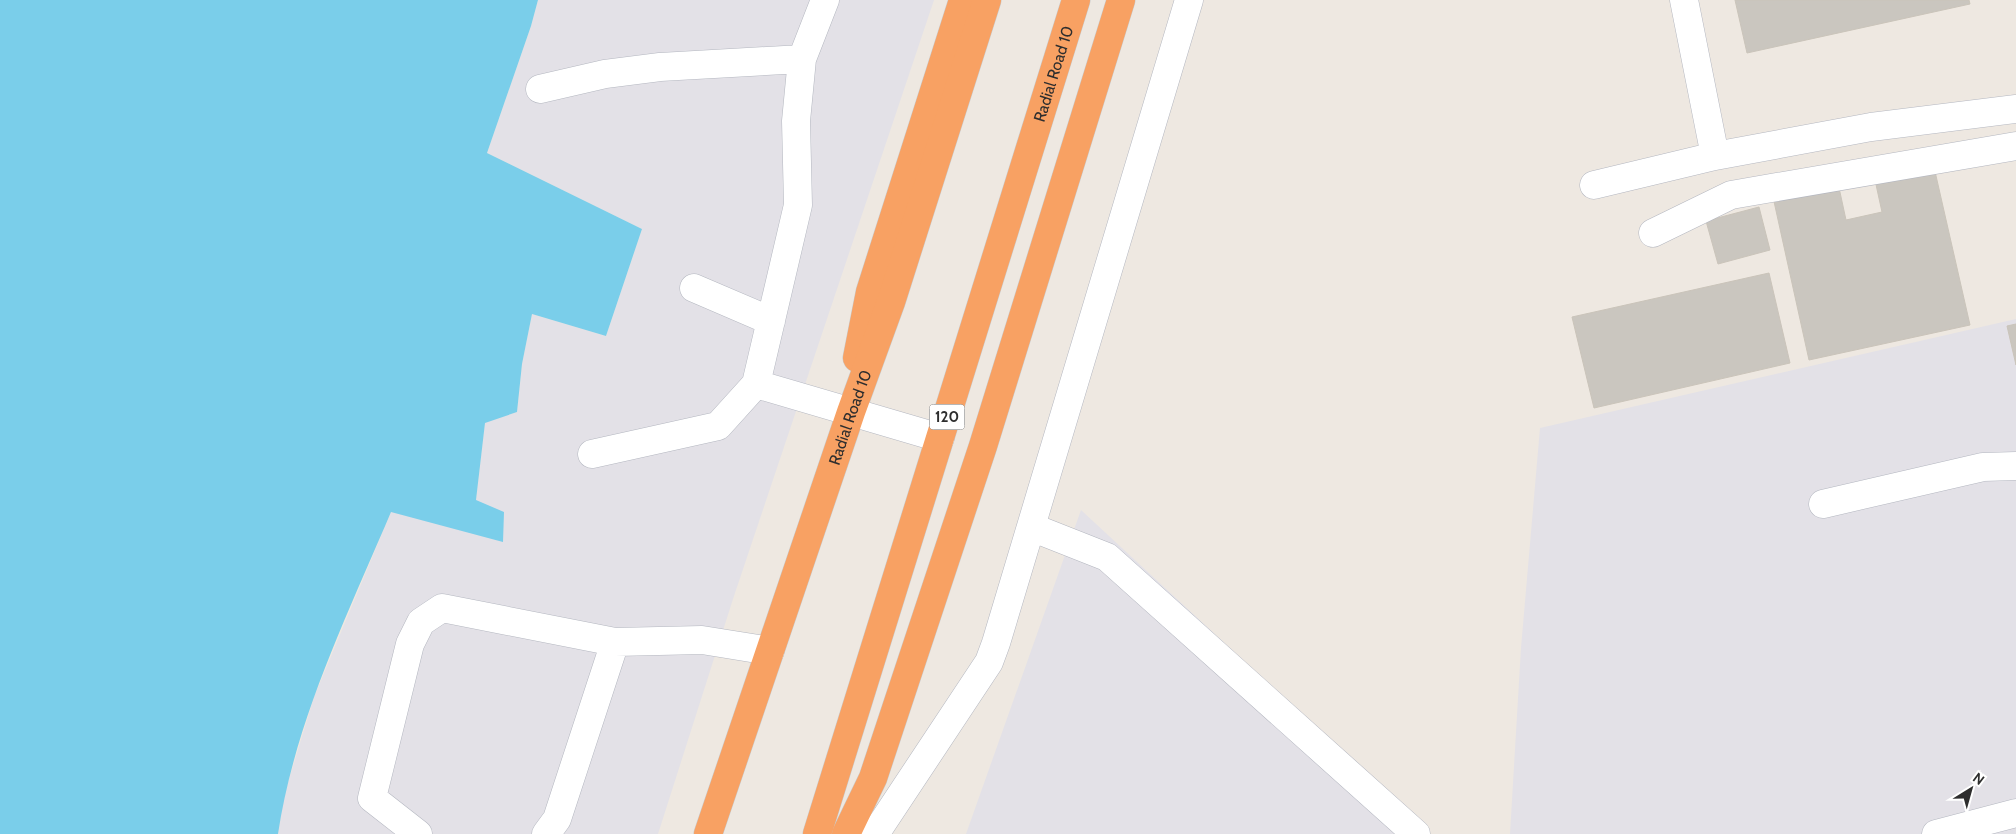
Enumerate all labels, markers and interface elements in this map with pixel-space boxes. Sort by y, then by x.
street label: Radial Road 10 [1029,24,1077,124]
street label: Radial Road 10 [824,367,875,467]
road number: 120 [930,404,964,430]
north arrow [1946,764,1996,814]
text: N [1969,768,1988,789]

